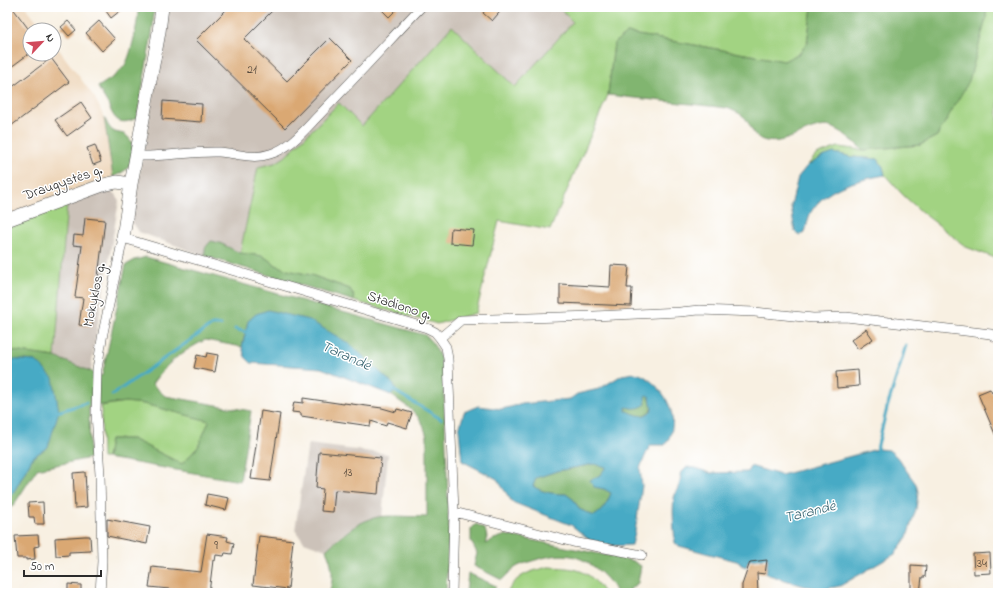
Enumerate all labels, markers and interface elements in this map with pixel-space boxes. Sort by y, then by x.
north arrow [22,22,62,62]
text: N [41,31,59,45]
house number: 21 [247,61,257,79]
street label: Draugystės g. [20,160,106,208]
street label: Mokyklos g. [78,261,113,329]
street label: Stadiono g. [364,286,434,327]
water label: Tarandė [318,335,375,377]
house number: 13 [344,464,352,482]
water label: Tarandė [782,495,839,529]
house number: 9 [214,537,218,555]
scale bar [24,552,101,578]
house number: 34 [977,555,987,573]
text: 50 m [30,558,54,576]

